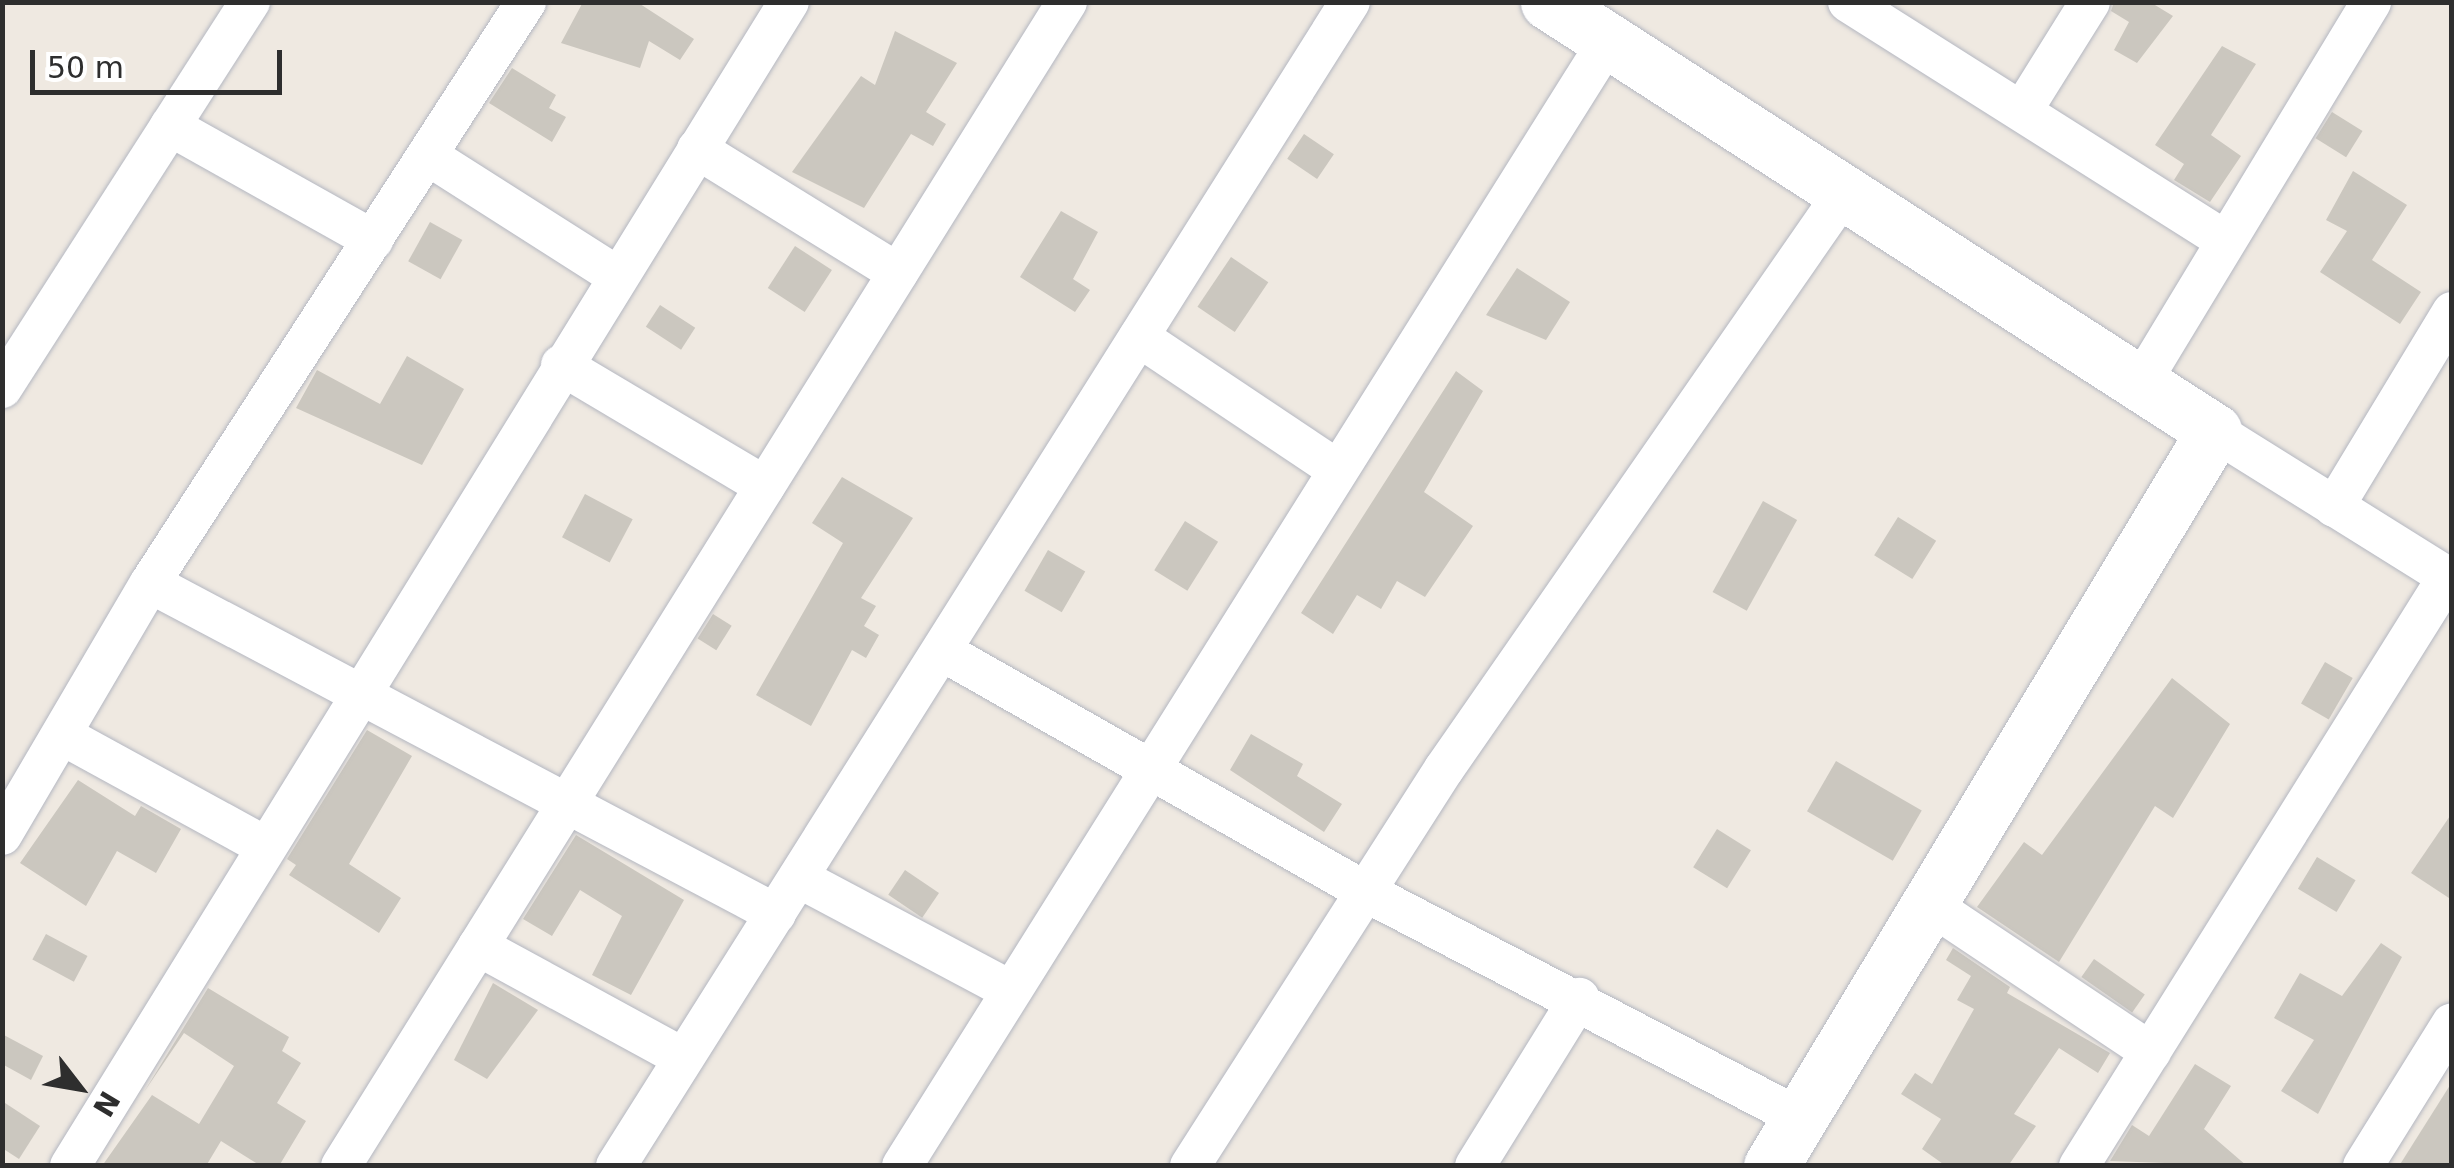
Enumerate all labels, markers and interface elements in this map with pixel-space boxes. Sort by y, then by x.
scale bar [35,30,288,92]
text: 50 m [47,50,124,85]
north arrow [30,1038,130,1138]
text: N [86,1085,126,1122]

